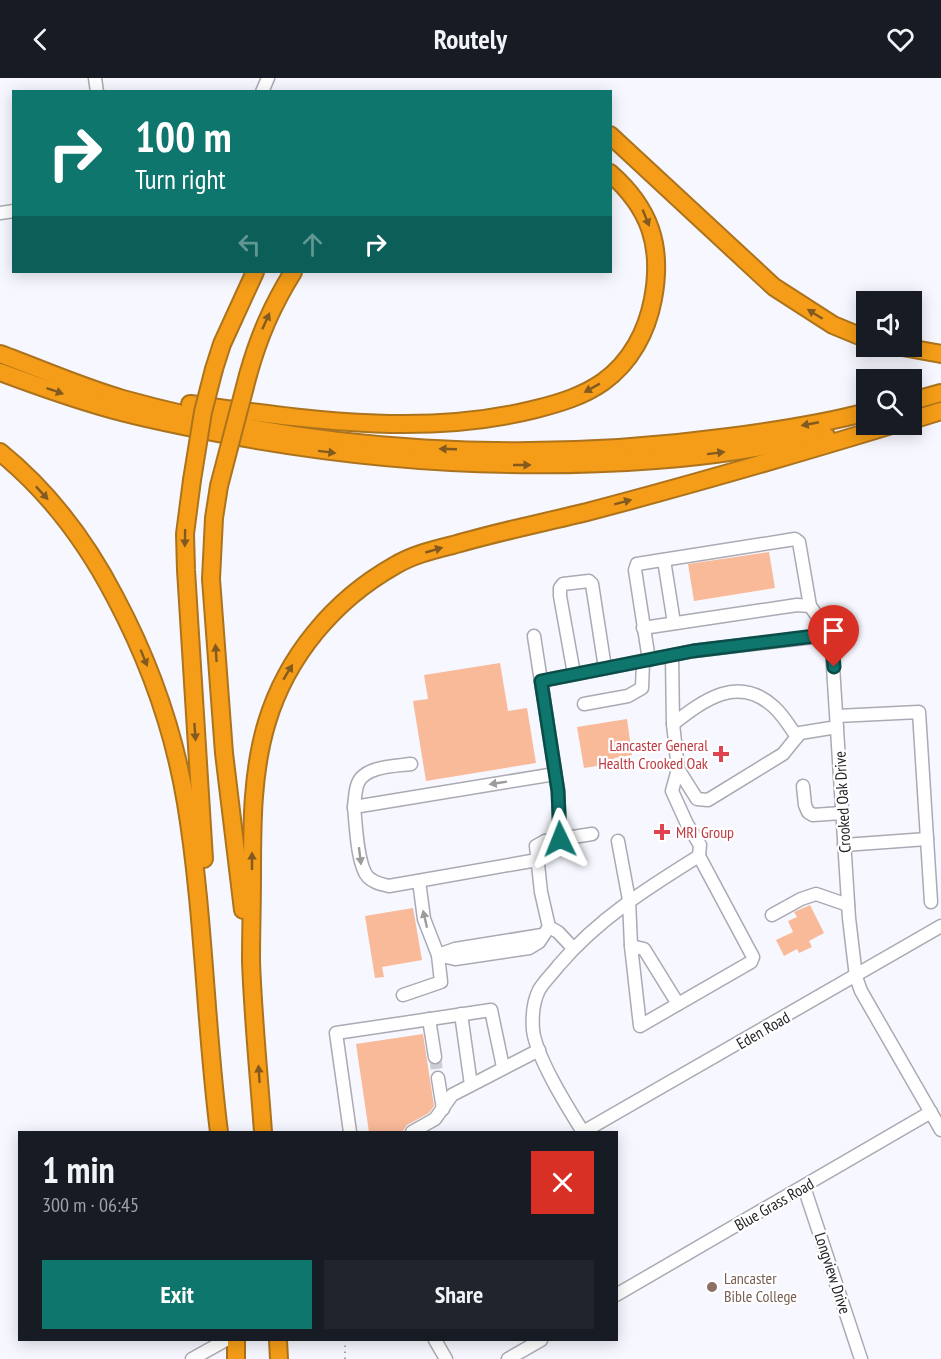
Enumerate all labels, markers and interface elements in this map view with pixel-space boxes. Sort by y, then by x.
text: Routely [434,22,507,56]
icon: back [24,23,57,56]
icon: heart [884,23,917,56]
text: 100 m [135,109,232,164]
icon: right [36,114,114,192]
text: Turn right [135,162,226,196]
one-way arrow [641,210,651,228]
icon: left [233,228,266,261]
icon: ahead [296,228,329,261]
icon: right [359,228,392,261]
map controls [856,291,922,435]
button: sound [856,291,922,357]
one-way arrow [806,308,823,319]
one-way arrow [261,312,270,329]
button: search [856,369,922,435]
one-way arrow [583,383,600,393]
one-way arrow [46,387,64,396]
one-way arrow [800,420,819,429]
one-way arrow [439,444,458,453]
one-way arrow [318,447,337,456]
one-way arrow [707,449,726,458]
one-way arrow [512,460,531,470]
one-way arrow [34,486,48,500]
one-way arrow [614,497,632,506]
one-way arrow [181,528,190,547]
one-way arrow [425,545,443,554]
pin [808,605,859,667]
icon: arrive [817,614,850,647]
one-way arrow [211,644,221,663]
one-way arrow [140,649,149,667]
one-way arrow [282,664,293,680]
one-way arrow [191,723,200,742]
place label: Lancaster General Health Crooked Oak [598,735,709,773]
marker: Lancaster General Health Crooked Oak [712,745,730,763]
street label: Crooked Oak Drive [829,751,855,853]
one-way arrow [488,779,507,788]
position arrow [528,807,592,871]
place label: MRI Group [676,822,734,842]
marker: MRI Group [653,823,671,841]
one-way arrow [356,846,365,865]
one-way arrow [247,852,257,871]
one-way arrow [420,910,430,928]
street label: Eden Road [733,1007,793,1053]
one-way arrow [255,1065,264,1084]
text: 1 min [42,1146,115,1193]
button: close [531,1151,594,1214]
street label: Blue Grass Road [731,1173,817,1235]
text: 300 m · 06:45 [42,1192,139,1218]
street label: Longview Drive [810,1230,856,1316]
button: Exit [42,1260,312,1329]
button: Share [324,1260,594,1329]
place label: Lancaster Bible College [724,1268,797,1306]
marker: Lancaster Bible College [705,1280,719,1294]

